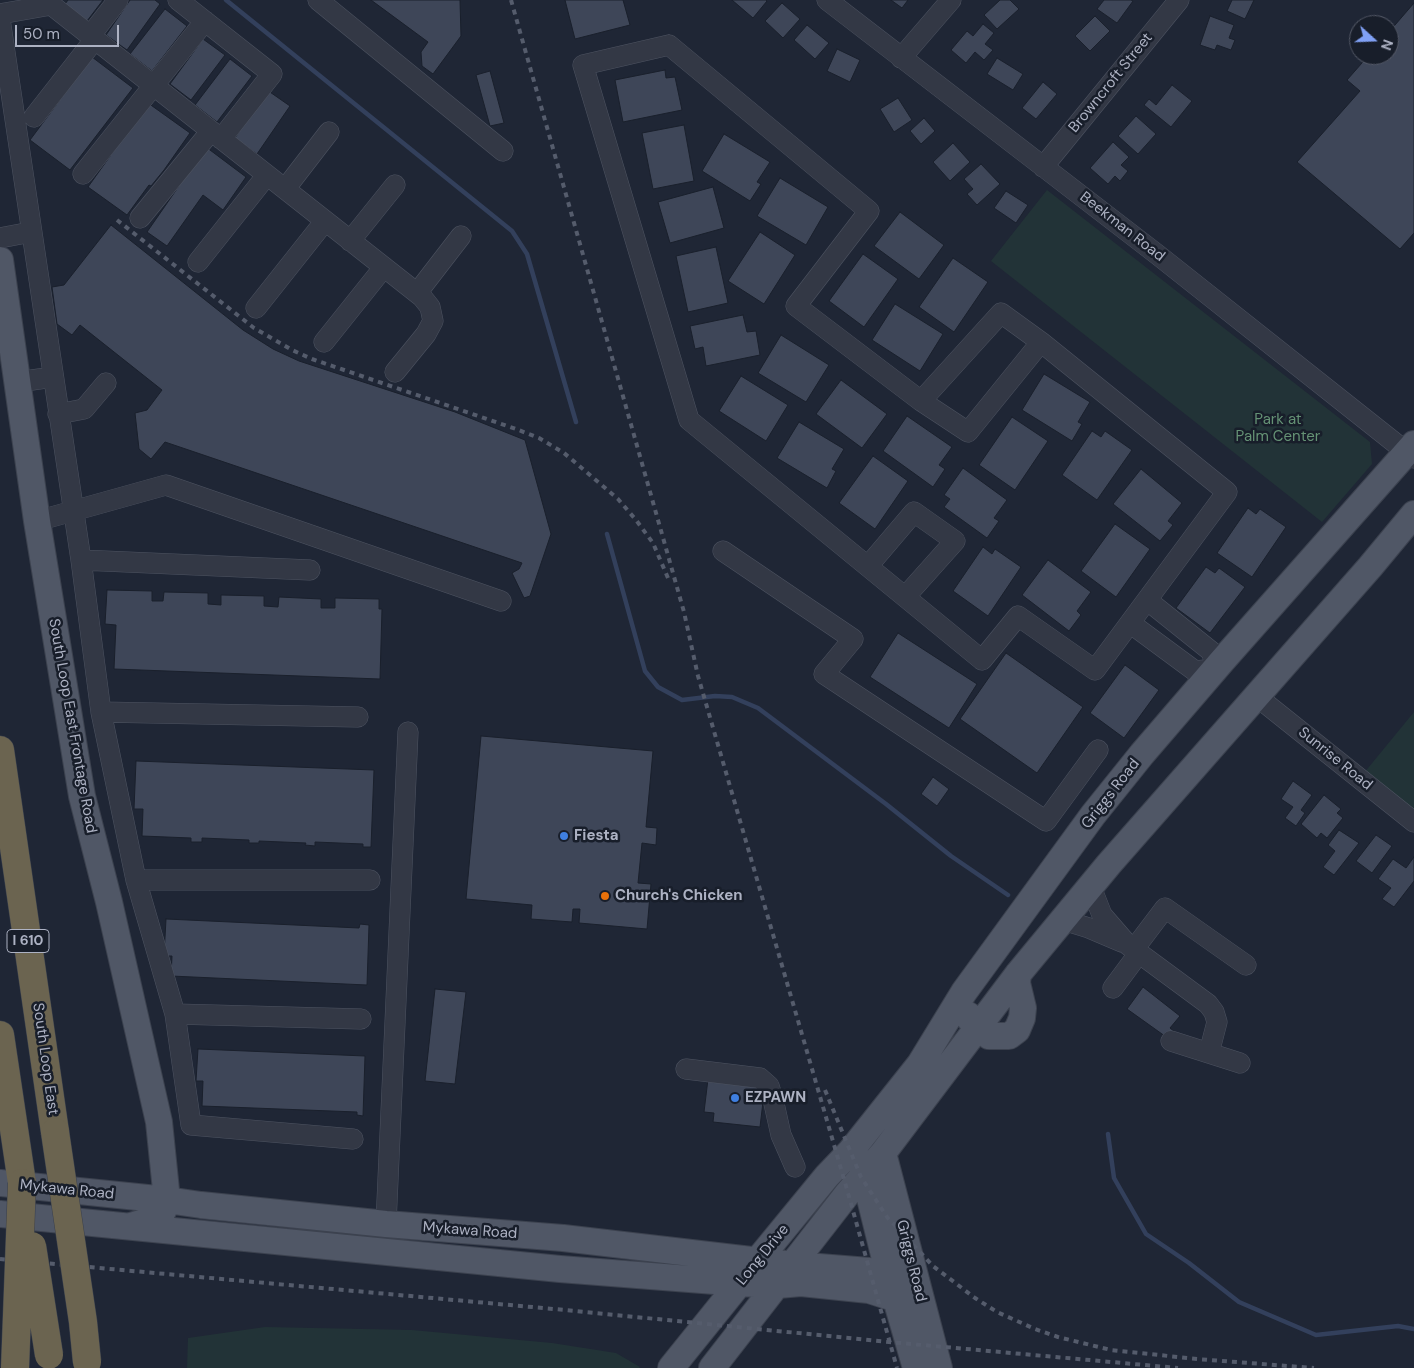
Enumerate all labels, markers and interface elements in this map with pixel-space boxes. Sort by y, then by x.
scale bar [18,15,121,47]
north arrow [1349,15,1399,65]
text: 50 m [23,24,60,44]
street label: Browncroft Street [1065,29,1157,137]
text: N [1377,37,1397,53]
street label: Beekman Road [1076,188,1168,266]
park label: Park at Palm Center [1236,411,1320,446]
street label: South Loop East Frontage Road [44,617,100,835]
street label: Sunrise Road [1294,724,1376,794]
street label: Griggs Road [1078,755,1144,833]
place label: Fiesta [574,827,619,845]
marker: Fiesta [558,830,570,842]
place label: Church's Chicken [615,887,743,905]
marker: Church's Chicken [599,890,611,902]
road number: I 610 [7,929,49,952]
street label: South Loop East [28,1002,62,1116]
place label: EZPAWN [745,1089,806,1107]
marker: EZPAWN [729,1092,741,1104]
street label: Mykawa Road [19,1176,115,1204]
street label: Griggs Road [892,1218,930,1304]
street label: Mykawa Road [422,1219,518,1243]
street label: Long Drive [733,1221,793,1289]

